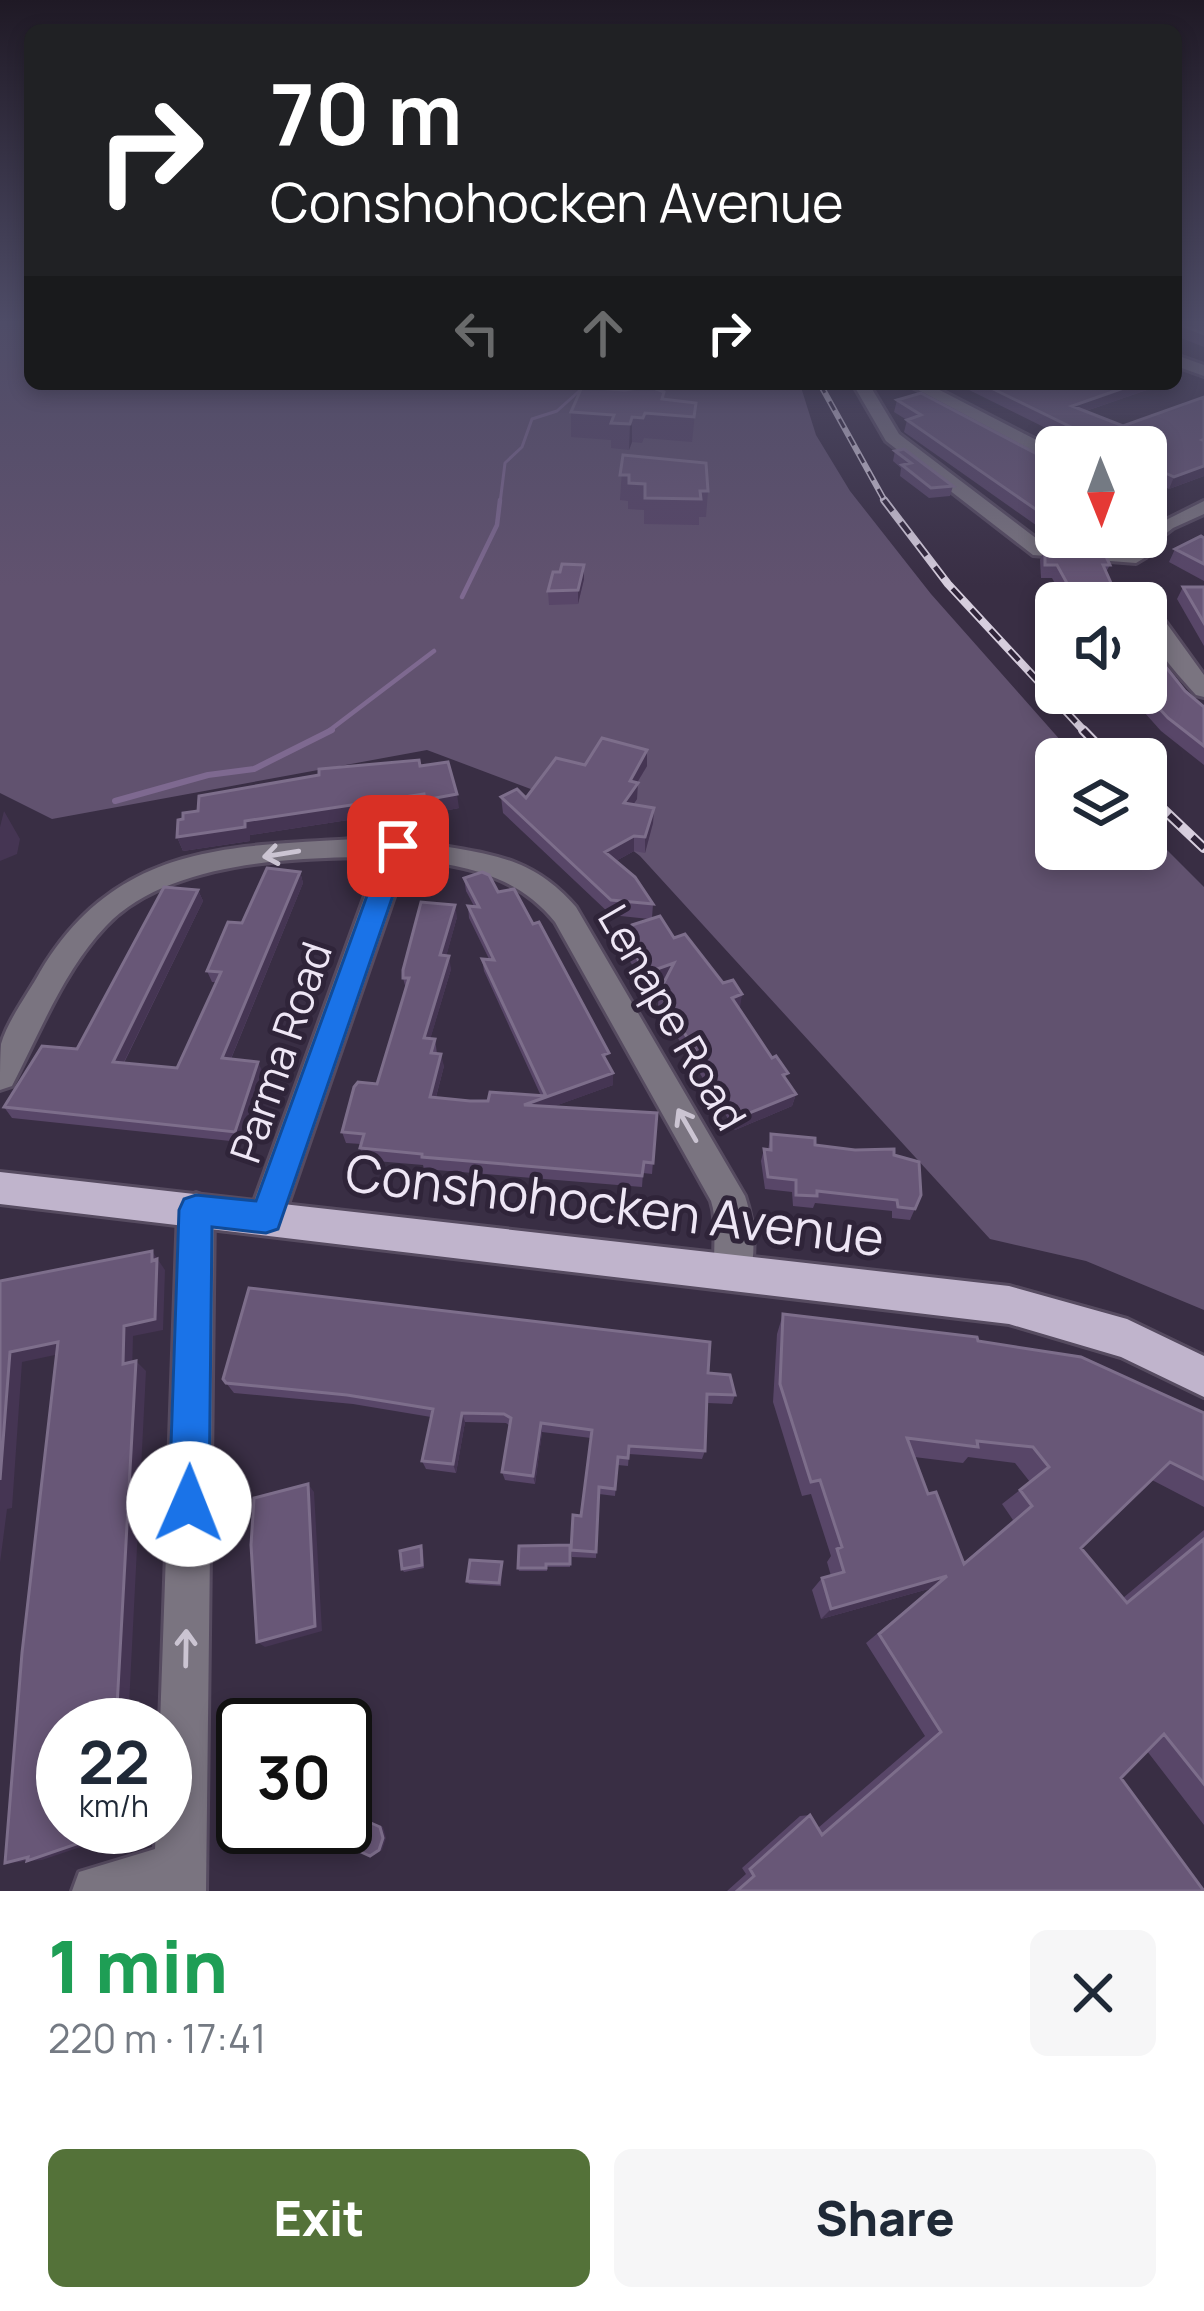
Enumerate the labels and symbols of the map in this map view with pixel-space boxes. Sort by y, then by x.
north arrow [1035,426,1167,558]
pin [347,795,449,897]
one-way arrow [262,843,301,866]
street label: Lenape Road [585,894,761,1140]
street label: Parma Road [215,934,345,1170]
one-way arrow [674,1108,698,1143]
street label: Conshohocken Avenue [342,1137,888,1271]
position arrow [126,1441,252,1567]
one-way arrow [174,1629,197,1668]
speed limit sign: 30 [216,1698,372,1854]

